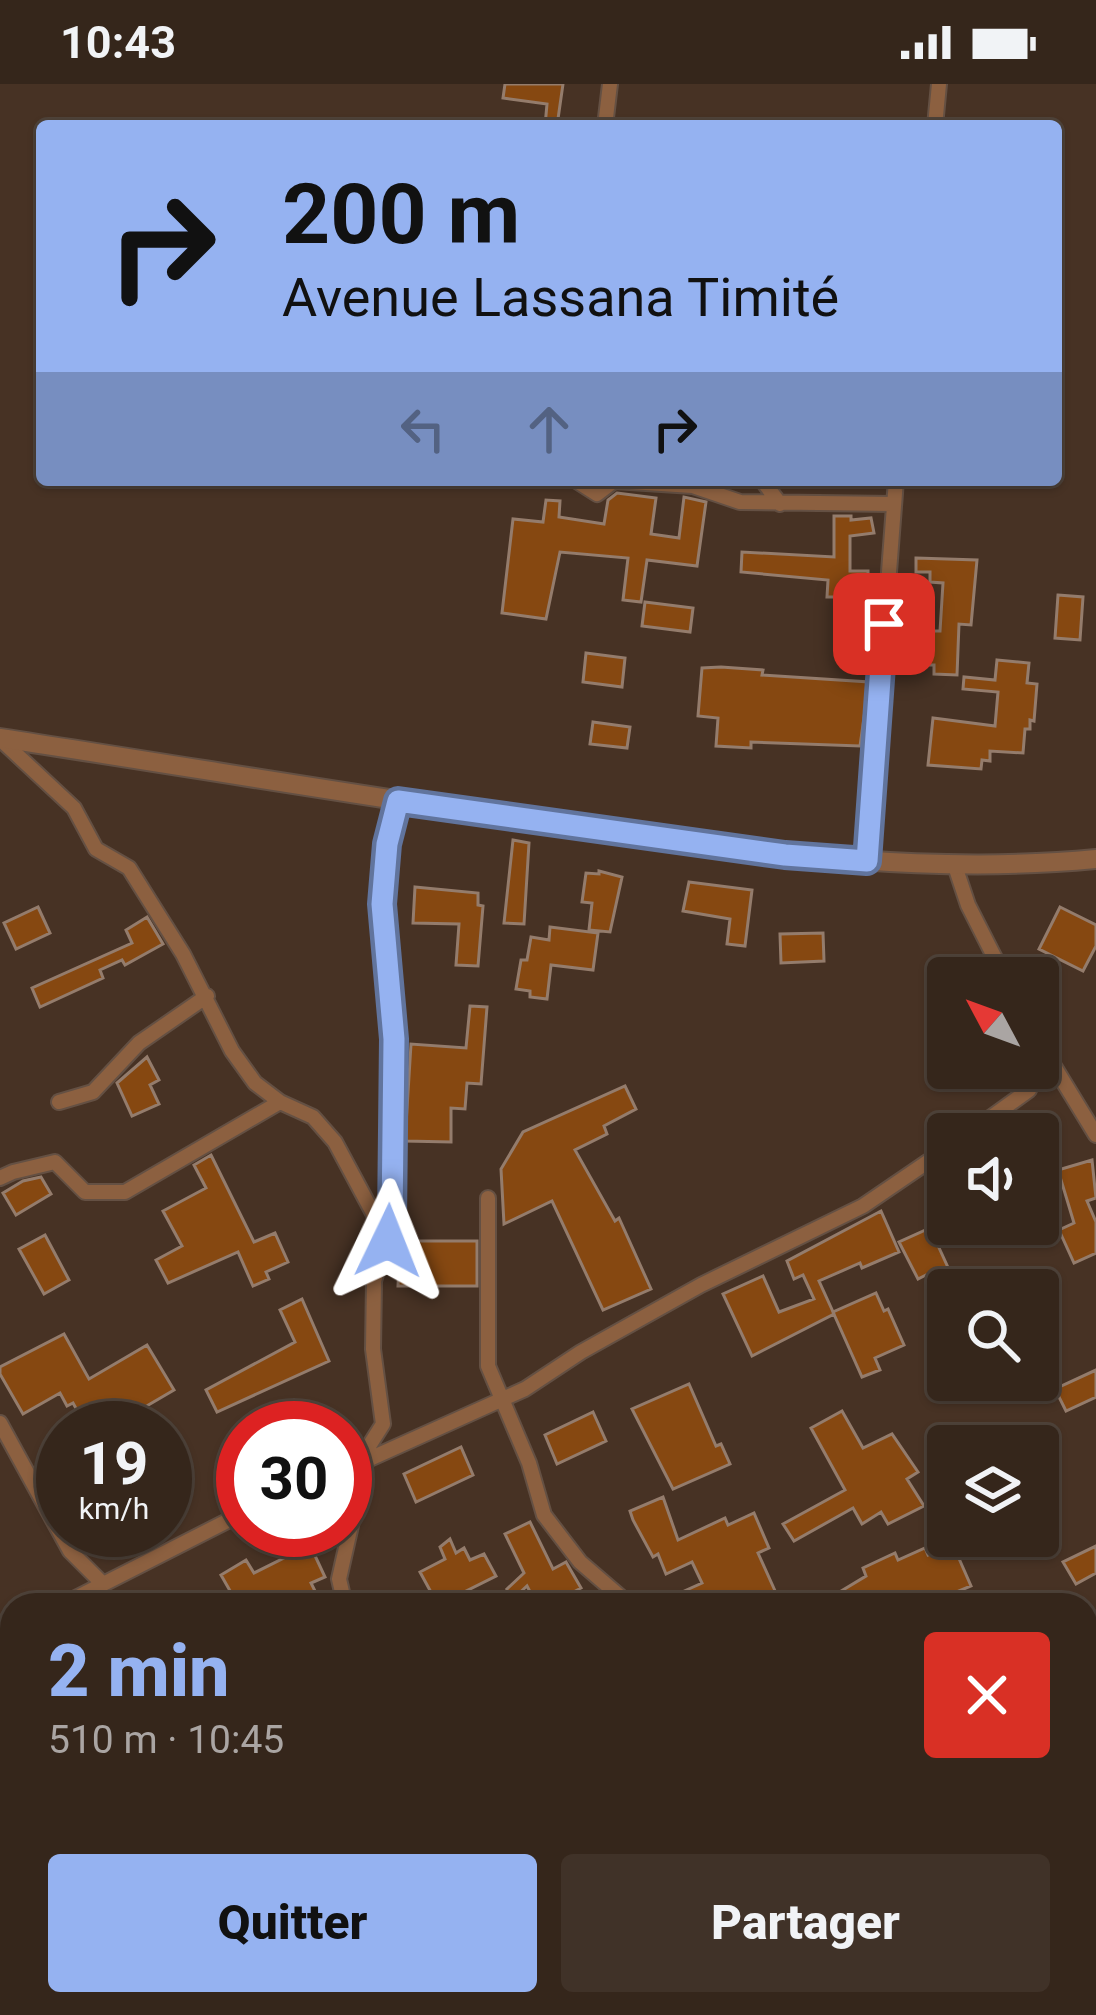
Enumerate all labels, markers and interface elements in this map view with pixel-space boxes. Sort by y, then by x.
text: 10:43 [60,16,176,69]
text: 200 m [282,165,520,264]
icon: right [84,168,240,324]
text: Avenue Lassana Timité [282,266,839,329]
icon: left [390,396,456,462]
icon: ahead [516,396,582,462]
icon: right [642,396,708,462]
pin [833,573,935,675]
icon: arrive [851,591,917,657]
north arrow [927,957,1059,1089]
map controls [927,957,1059,1557]
button: sound [927,1113,1059,1245]
position arrow [325,1178,451,1304]
button: search [927,1269,1059,1401]
speed limit sign: 30 [216,1401,372,1557]
button: layers [927,1425,1059,1557]
text: 19 [80,1428,148,1499]
text: km/h [79,1491,149,1526]
text: 2 min [48,1629,230,1714]
button: close [924,1632,1050,1758]
text: 510 m · 10:45 [48,1717,284,1763]
button: Quitter [48,1854,537,1992]
button: Partager [561,1854,1050,1992]

